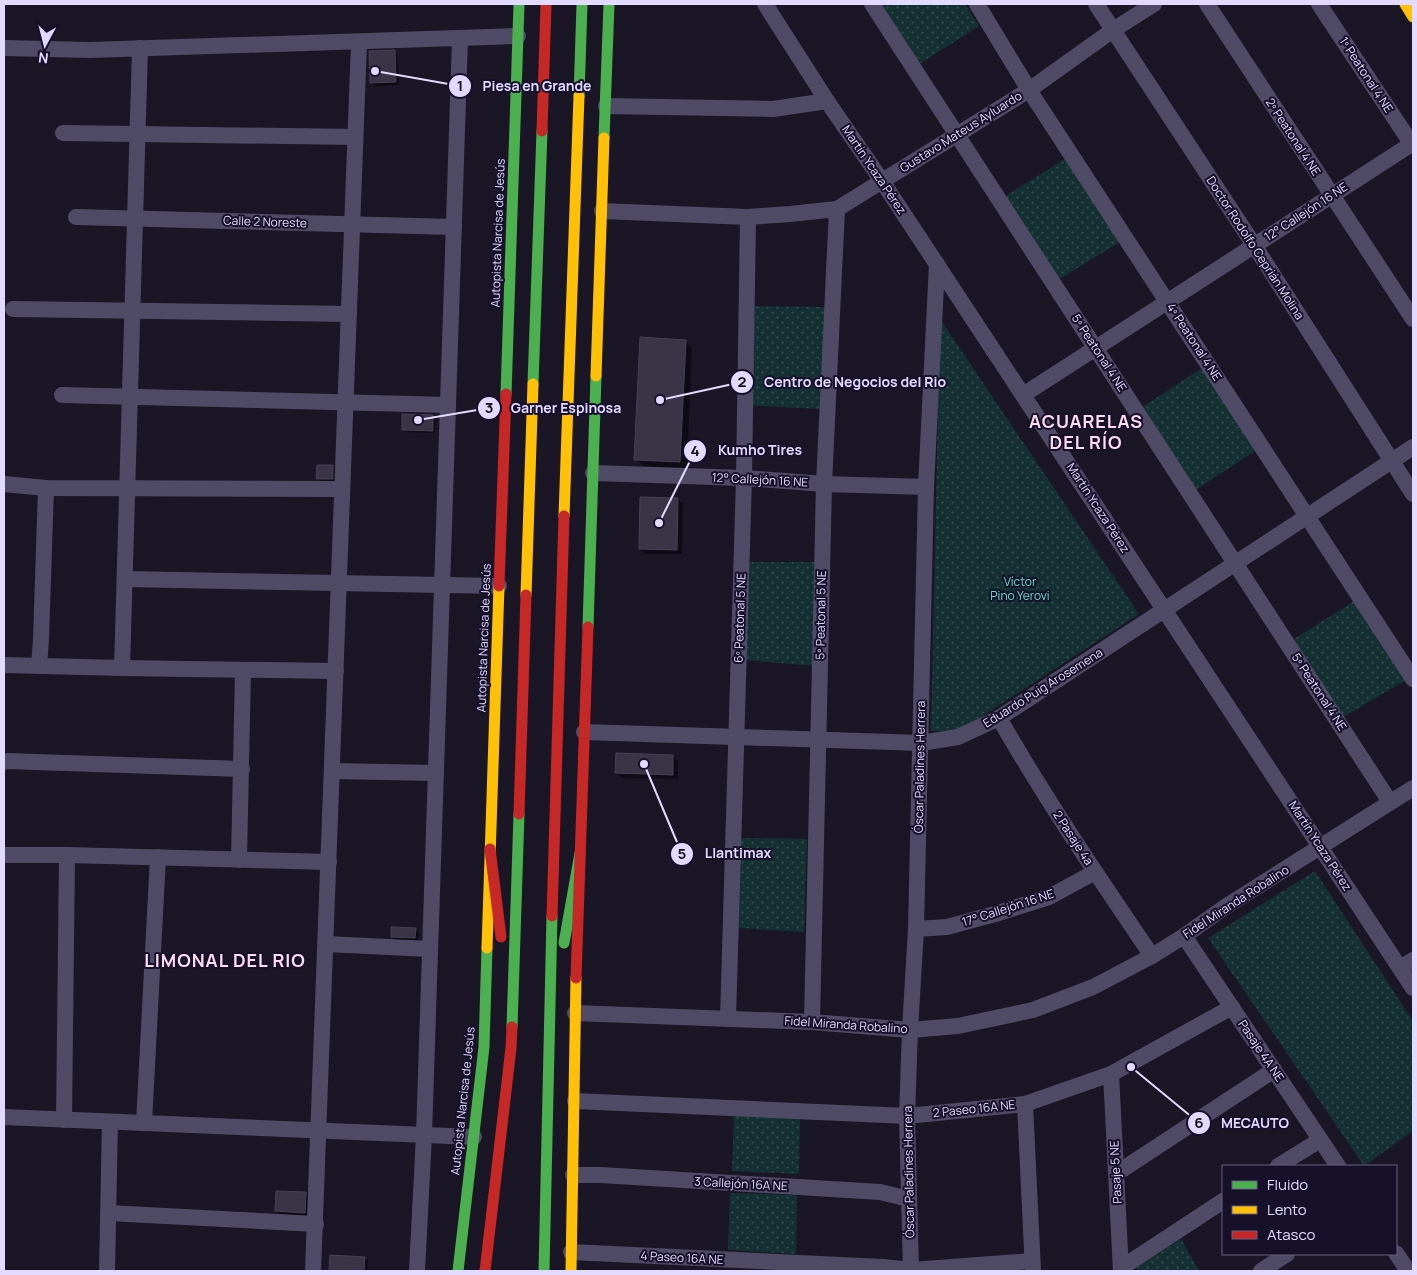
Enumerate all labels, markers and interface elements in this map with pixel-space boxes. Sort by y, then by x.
north arrow [20,20,70,70]
street label: 1º Peatonal 4 NE [1336,34,1397,116]
text: N [37,48,50,68]
callout: Piesa en Grande [448,71,602,100]
text: 1 [457,75,463,96]
text: Piesa en Grande [483,76,591,95]
street label: Gustavo Mateus Ayluardo [896,87,1025,176]
street label: 2º Peatonal 4 NE [1262,95,1325,179]
street label: Martín Ycaza Pérez [838,122,911,218]
street label: Autopista Narcisa de Jesús [486,158,509,308]
street label: Doctor Rodolfo Ceprián Molina [1203,173,1308,323]
street label: 12° Callejón 16 NE [1261,178,1351,245]
street label: Calle 2 Noreste [223,212,307,231]
street label: 4º Peatonal 4 NE [1163,300,1226,384]
street label: 5º Peatonal 4 NE [1068,311,1131,395]
callout: Centro de Negocios del Rio [729,367,956,396]
text: 2 [738,371,747,392]
text: Centro de Negocios del Rio [764,372,946,391]
callout: Garner Espinosa [476,394,632,423]
text: 3 [485,397,493,418]
text: Garner Espinosa [511,398,621,417]
district label: ACUARELAS DEL RÍO [1029,409,1143,454]
callout: Kumho Tires [683,436,812,465]
text: 4 [690,440,700,461]
text: Kumho Tires [718,440,802,459]
street label: Martín Ycaza Pérez [1063,459,1134,556]
street label: 12° Callejón 16 NE [711,468,809,491]
street label: Autopista Narcisa de Jesús [472,563,495,713]
street label: 5º Peatonal 5 NE [811,570,830,660]
street label: 6º Peatonal 5 NE [729,573,750,663]
park label: Víctor Pino Yerovi [990,573,1050,604]
street label: Eduardo Puig Arosemena [980,644,1106,731]
street label: 5º Peatonal 4 NE [1288,650,1351,734]
street label: Óscar Paladines Herrera [910,701,929,833]
street label: Martín Ycaza Pérez [1285,797,1356,894]
street label: 2 Pasaje 4a [1049,807,1097,868]
callout: Llantimax [669,839,781,868]
text: 5 [678,843,687,864]
text: Llantimax [705,843,772,862]
street label: Fidel Miranda Robalino [1179,861,1292,942]
street label: 17° Callejón 16 NE [960,885,1056,930]
district label: LIMONAL DEL RIO [144,948,306,972]
street label: Fidel Miranda Robalino [784,1012,908,1037]
street label: Pasaje 4A NE [1234,1016,1288,1085]
street label: Autopista Narcisa de Jesús [446,1026,479,1176]
street label: 2 Paseo 16A NE [932,1096,1016,1121]
street label: Óscar Paladines Herrera [899,1106,918,1238]
callout: MECAUTO [1186,1108,1299,1137]
text: 6 [1194,1112,1204,1133]
text: MECAUTO [1221,1113,1290,1132]
street label: Pasaje 5 NE [1105,1140,1126,1204]
legend [1222,1165,1397,1255]
street label: 3 Callejón 16A NE [694,1173,788,1194]
text: Fluido [1267,1174,1308,1195]
text: Lento [1267,1199,1307,1220]
text: Atasco [1267,1224,1315,1245]
street label: 4 Paseo 16A NE [640,1247,724,1268]

